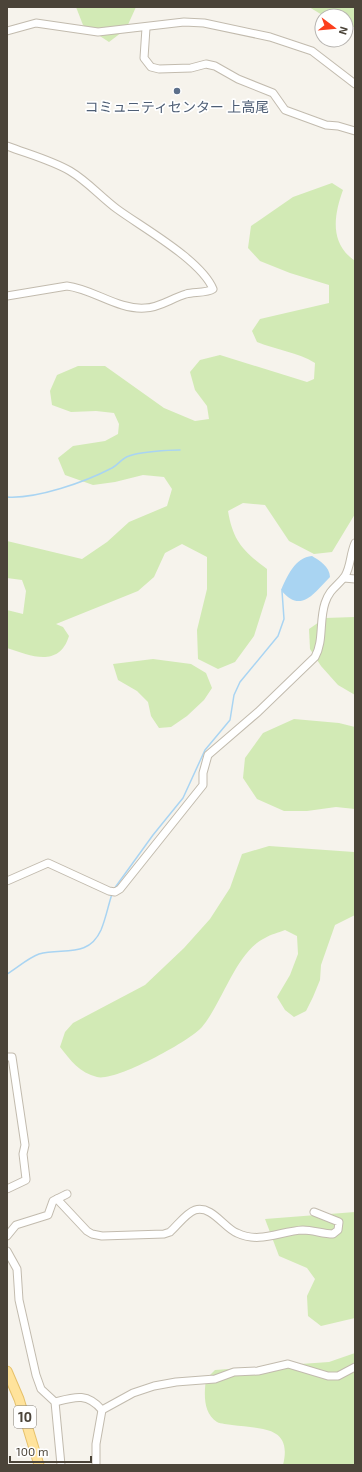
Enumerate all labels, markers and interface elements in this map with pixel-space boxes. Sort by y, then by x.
north arrow [314,8,354,48]
text: N [337,25,351,37]
marker: コミュニティセンター 上高尾 [172,86,182,96]
place label: コミュニティセンター 上高尾 [85,98,269,115]
road number: 10 [14,1406,36,1428]
scale bar [10,1438,91,1464]
text: 100 m [16,1444,48,1458]

